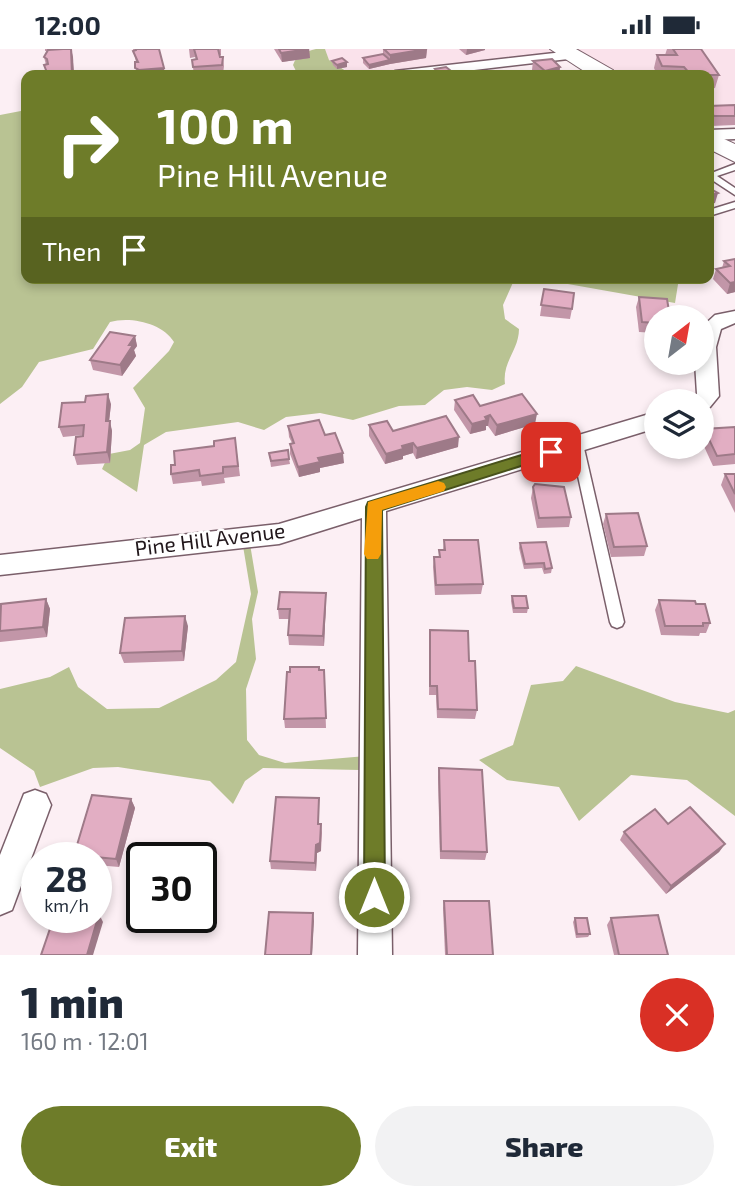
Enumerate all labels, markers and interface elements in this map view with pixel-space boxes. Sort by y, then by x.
text: 12:00 [35,9,101,40]
text: 100 m [157,95,294,154]
icon: right [42,98,133,189]
text: Pine Hill Avenue [157,155,388,193]
icon: arrive [115,231,153,269]
text: Then [42,235,101,266]
north arrow [644,305,714,375]
map controls [644,305,714,459]
button: layers [644,389,714,459]
pin [521,422,581,482]
icon: arrive [532,433,570,471]
street label: Pine Hill Avenue [133,517,287,560]
speed limit sign: 30 [126,842,217,933]
text: 28 [45,857,88,899]
position arrow [337,860,411,934]
text: km/h [44,894,89,916]
text: 1 min [21,976,124,1026]
button: close [640,978,714,1052]
text: 160 m · 12:01 [21,1027,149,1055]
button: Exit [21,1106,361,1186]
button: Share [375,1106,714,1186]

